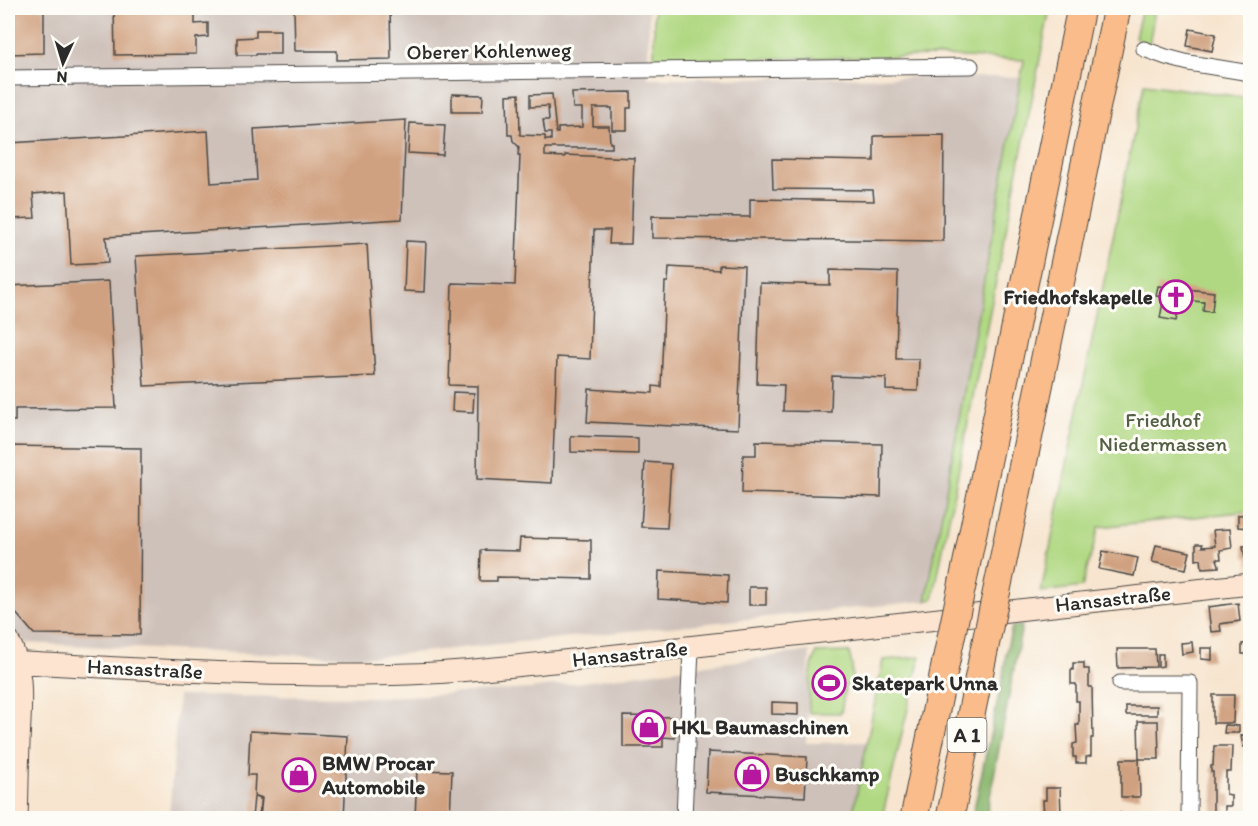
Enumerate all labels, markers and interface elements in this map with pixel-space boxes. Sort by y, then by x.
north arrow [33,33,93,93]
street label: Oberer Kohlenweg [406,37,572,64]
text: N [56,68,68,87]
church icon: Friedhofskapelle [1158,279,1194,315]
place label: Friedhofskapelle [1003,284,1153,310]
park label: Friedhof Niedermassen [1099,407,1227,456]
street label: Hansastraße [1054,580,1172,617]
street label: Hansastraße [571,635,689,672]
street label: Hansastraße [86,653,204,684]
sports icon: Skatepark Unna [811,665,847,701]
place label: Skatepark Unna [852,670,999,696]
shop icon: HKL Baumaschinen [631,709,667,745]
place label: HKL Baumaschinen [672,714,849,739]
road number: A 1 [948,718,986,752]
place label: BMW Procar Automobile [321,750,435,799]
shop icon: Buschkamp [734,756,770,792]
shop icon: BMW Procar Automobile [281,757,317,793]
place label: Buschkamp [775,761,879,787]

